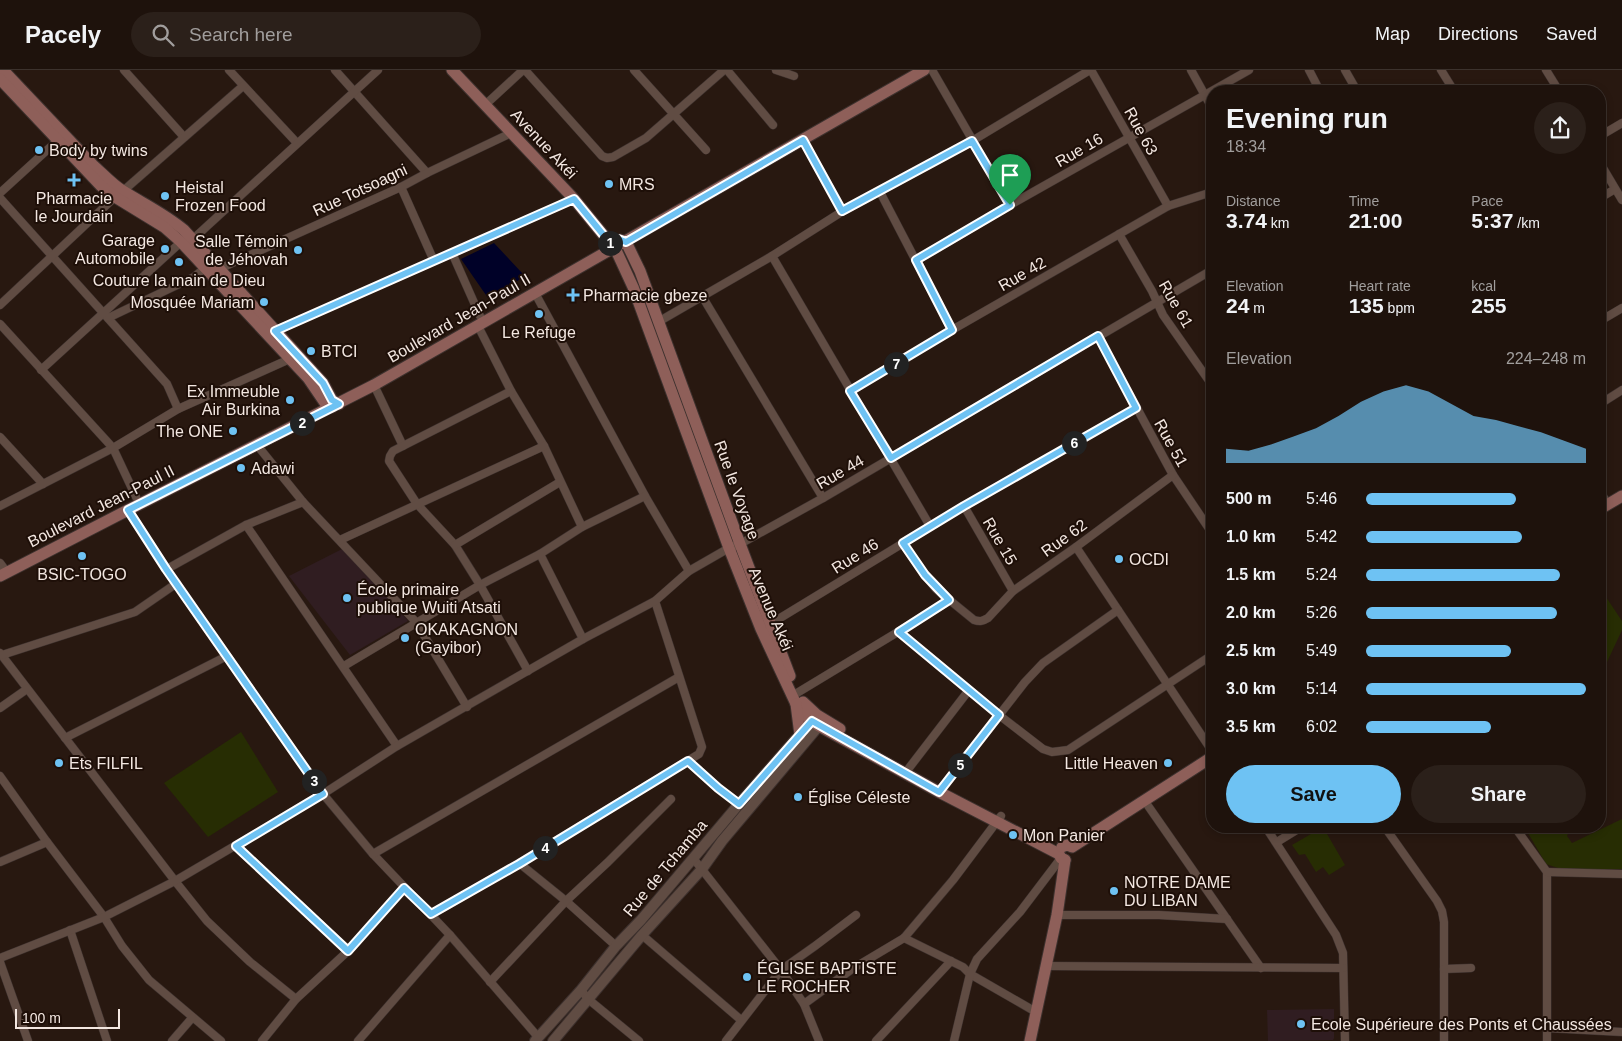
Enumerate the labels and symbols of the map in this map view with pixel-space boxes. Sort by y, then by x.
street label: Rue 63 [1121,104,1161,158]
street label: Avenue Akéi [508,106,580,182]
street label: Rue 16 [1052,130,1106,170]
place label: Body by twins [49,142,148,159]
marker: Body by twins [33,144,45,156]
pin [989,154,1031,205]
street label: Rue Totsoagni [310,161,410,219]
marker: Pharmacie le Jourdain [68,174,80,186]
place label: MRS [619,176,655,193]
marker: MRS [603,178,615,190]
place label: Heistal Frozen Food [175,179,266,214]
place label: Pharmacie le Jourdain [35,190,113,225]
marker: Heistal Frozen Food [159,190,171,202]
pin: 1 [598,230,622,256]
place label: Garage Automobile [75,232,155,267]
place label: Salle Témoin de Jéhovah [195,233,288,268]
marker: Garage Automobile [159,243,171,255]
marker: Salle Témoin de Jéhovah [292,244,304,256]
street label: Rue 42 [995,254,1049,294]
marker: Couture la main de Dieu [173,256,185,268]
street label: Boulevard Jean-Paul II [385,270,533,366]
place label: Couture la main de Dieu [93,272,265,289]
street label: Rue 61 [1156,277,1196,331]
place label: Pharmacie gbeze [583,287,708,304]
marker: Pharmacie gbeze [567,289,579,301]
place label: Mosquée Mariam [130,294,254,311]
marker: Mosquée Mariam [258,296,270,308]
marker: Le Refuge [533,308,545,320]
place label: Le Refuge [502,324,576,341]
place label: BTCI [321,343,357,360]
marker: BTCI [305,345,317,357]
pin: 7 [884,352,908,376]
place label: Ex Immeuble Air Burkina [187,383,280,418]
marker: Ex Immeuble Air Burkina [284,394,296,406]
pin: 2 [290,410,314,436]
street label: Rue 51 [1151,416,1191,470]
place label: The ONE [156,423,223,440]
marker: The ONE [227,425,239,437]
pin: 6 [1062,430,1086,456]
street label: Rue le Voyage [711,438,763,542]
street label: Rue 44 [813,452,867,492]
place label: Adawi [251,460,295,477]
street label: Boulevard Jean-Paul II [25,462,177,550]
marker: Adawi [235,462,247,474]
street label: Rue 15 [980,514,1020,568]
street label: Rue 62 [1038,516,1090,560]
street label: Rue 46 [829,535,881,577]
marker: BSIC-TOGO [76,550,88,562]
place label: OCDI [1129,551,1169,568]
marker: OCDI [1113,553,1125,565]
street label: Avenue Akéi [746,565,796,653]
place label: BSIC-TOGO [37,566,127,583]
place label: École primaire publique Wuiti Atsati [357,580,501,616]
marker: École primaire publique Wuiti Atsati [341,592,353,604]
place label: OKAKAGNON (Gayibor) [415,621,518,656]
marker: OKAKAGNON (Gayibor) [399,632,411,644]
pin: 5 [948,752,972,778]
place label: Ets FILFIL [69,755,143,772]
place label: Little Heaven [1065,755,1158,772]
marker: Ets FILFIL [53,757,65,769]
marker: Little Heaven [1162,757,1174,769]
pin: 3 [302,768,326,794]
place label: Église Céleste [808,788,910,806]
marker: Église Céleste [792,791,804,803]
street label: Rue de Tchamba [620,816,710,920]
place label: Mon Panier [1023,827,1105,844]
marker: Mon Panier [1007,829,1019,841]
pin: 4 [532,836,558,860]
place label: NOTRE DAME DU LIBAN [1124,874,1231,909]
marker: NOTRE DAME DU LIBAN [1108,885,1120,897]
place label: ÉGLISE BAPTISTE LE ROCHER [757,959,897,995]
marker: ÉGLISE BAPTISTE LE ROCHER [741,971,753,983]
scale bar [15,1006,120,1029]
place label: Ecole Supérieure des Ponts et Chaussées [1311,1016,1612,1033]
marker: Ecole Supérieure des Ponts et Chaussées [1295,1018,1307,1030]

